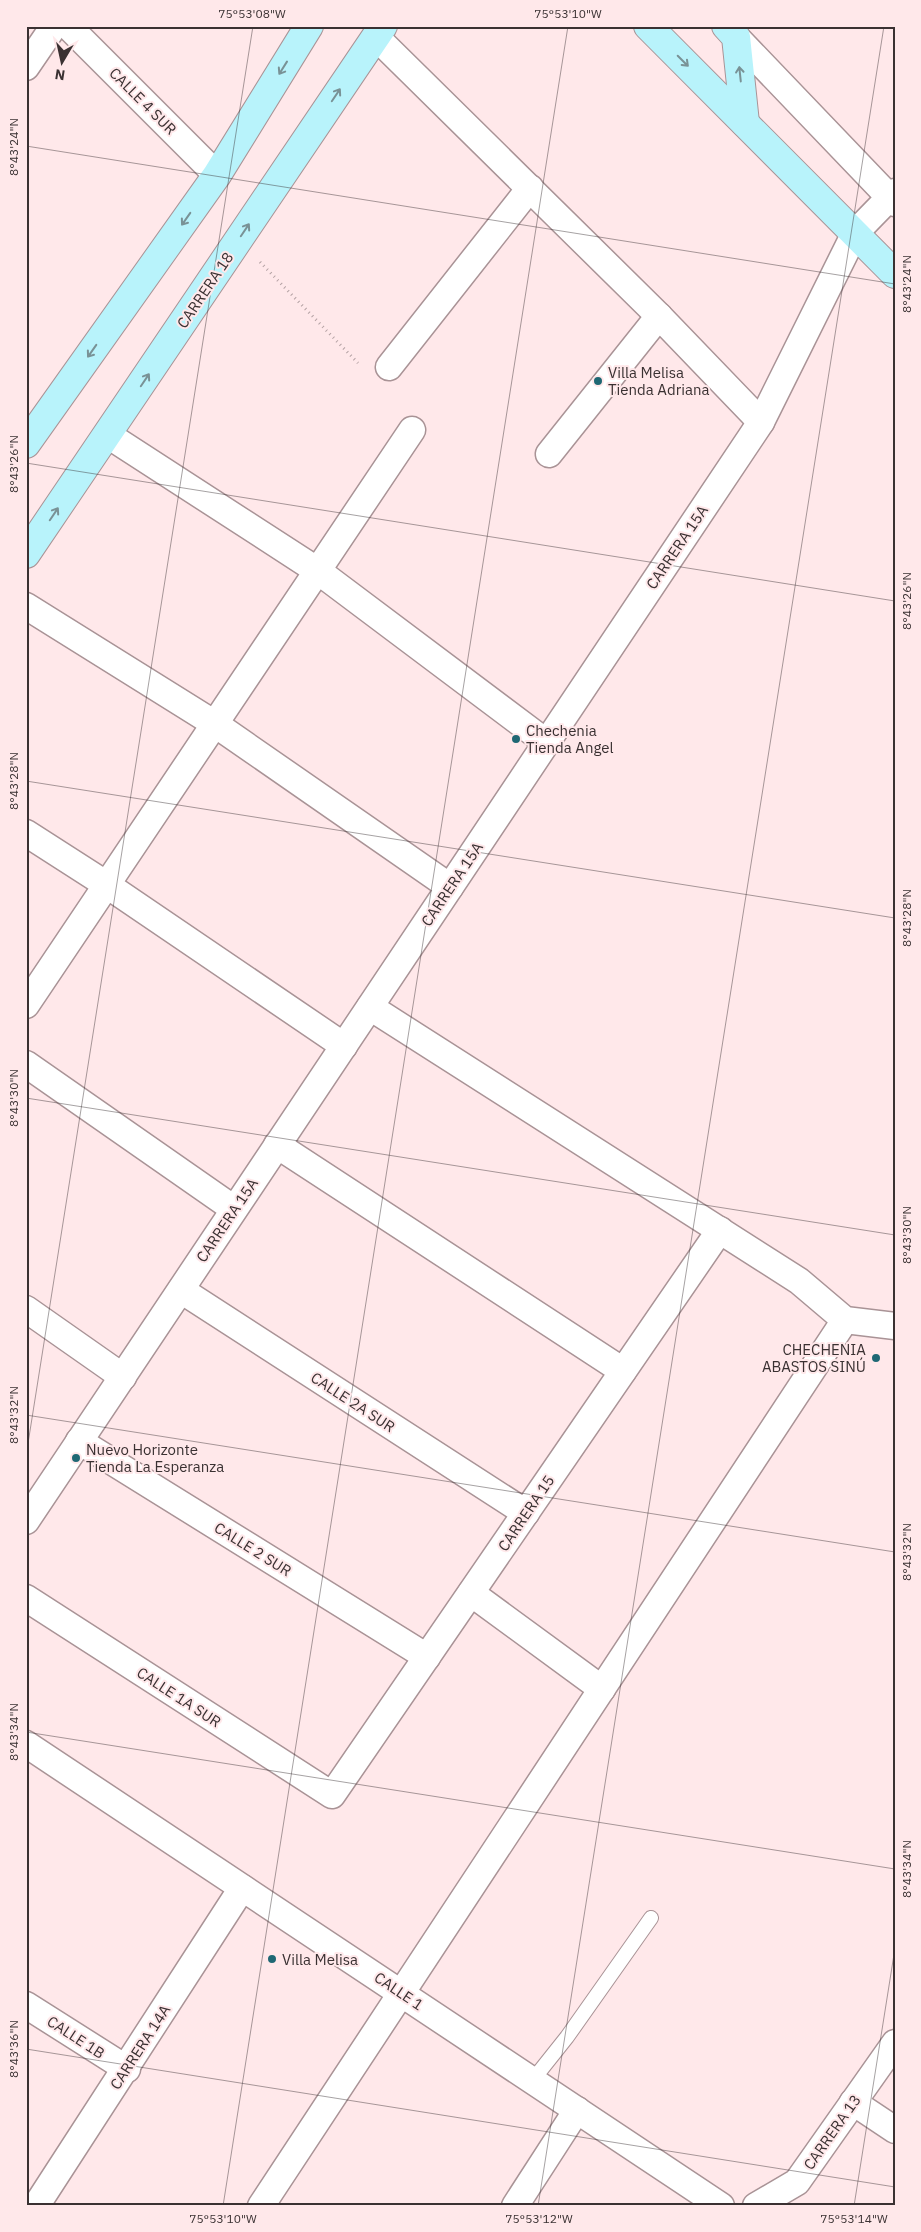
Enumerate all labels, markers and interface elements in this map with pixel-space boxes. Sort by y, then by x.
text: 75°53'08"W [218,6,286,21]
text: 75°53'10"W [534,6,602,21]
north arrow [38,38,88,88]
one-way arrow [677,55,689,67]
one-way arrow [278,60,288,74]
street label: CALLE 4 SUR [105,63,181,139]
text: N [54,65,66,85]
one-way arrow [735,67,745,83]
one-way arrow [331,89,341,103]
text: 8°43'24"N [6,118,21,176]
one-way arrow [181,212,191,226]
one-way arrow [240,223,250,237]
street label: CARRERA 18 [173,248,237,332]
text: 8°43'24"N [899,255,914,313]
one-way arrow [87,344,97,358]
place label: Villa Melisa Tienda Adriana [608,363,709,399]
one-way arrow [140,373,150,387]
marker: Villa Melisa Tienda Adriana [592,375,604,387]
text: 8°43'26"N [6,435,21,493]
street label: CARRERA 15A [642,501,712,593]
one-way arrow [49,507,59,521]
text: 8°43'26"N [899,572,914,630]
place label: Chechenia Tienda Angel [526,721,614,757]
marker: Chechenia Tienda Angel [510,733,522,745]
text: 8°43'28"N [6,752,21,810]
street label: CARRERA 15A [417,838,487,930]
text: 8°43'28"N [899,889,914,947]
text: 8°43'30"N [6,1069,21,1127]
street label: CARRERA 15A [192,1174,262,1266]
text: 8°43'30"N [899,1206,914,1264]
place label: CHECHENIA ABASTOS SINÚ [762,1340,866,1376]
marker: CHECHENIA ABASTOS SINÚ [870,1352,882,1364]
street label: CALLE 2A SUR [307,1368,399,1436]
text: 8°43'32"N [6,1386,21,1444]
place label: Nuevo Horizonte Tienda La Esperanza [86,1440,224,1476]
marker: Nuevo Horizonte Tienda La Esperanza [70,1452,82,1464]
street label: CARRERA 15 [494,1471,558,1555]
street label: CALLE 2 SUR [211,1518,295,1580]
text: 8°43'32"N [899,1523,914,1581]
street label: CALLE 1A SUR [133,1663,225,1731]
text: 8°43'34"N [6,1703,21,1761]
text: 8°43'34"N [899,1840,914,1898]
place label: Villa Melisa [282,1950,358,1969]
marker: Villa Melisa [266,1953,278,1965]
street label: CALLE 1 [371,1968,427,2014]
street label: CARRERA 14A [106,2001,175,2093]
street label: CALLE 1B [44,2011,108,2063]
text: 8°43'36"N [6,2020,21,2078]
street label: CARRERA 13 [799,2091,865,2173]
text: 75°53'10"W [189,2211,257,2226]
text: 75°53'12"W [505,2211,573,2226]
text: 75°53'14"W [820,2211,888,2226]

